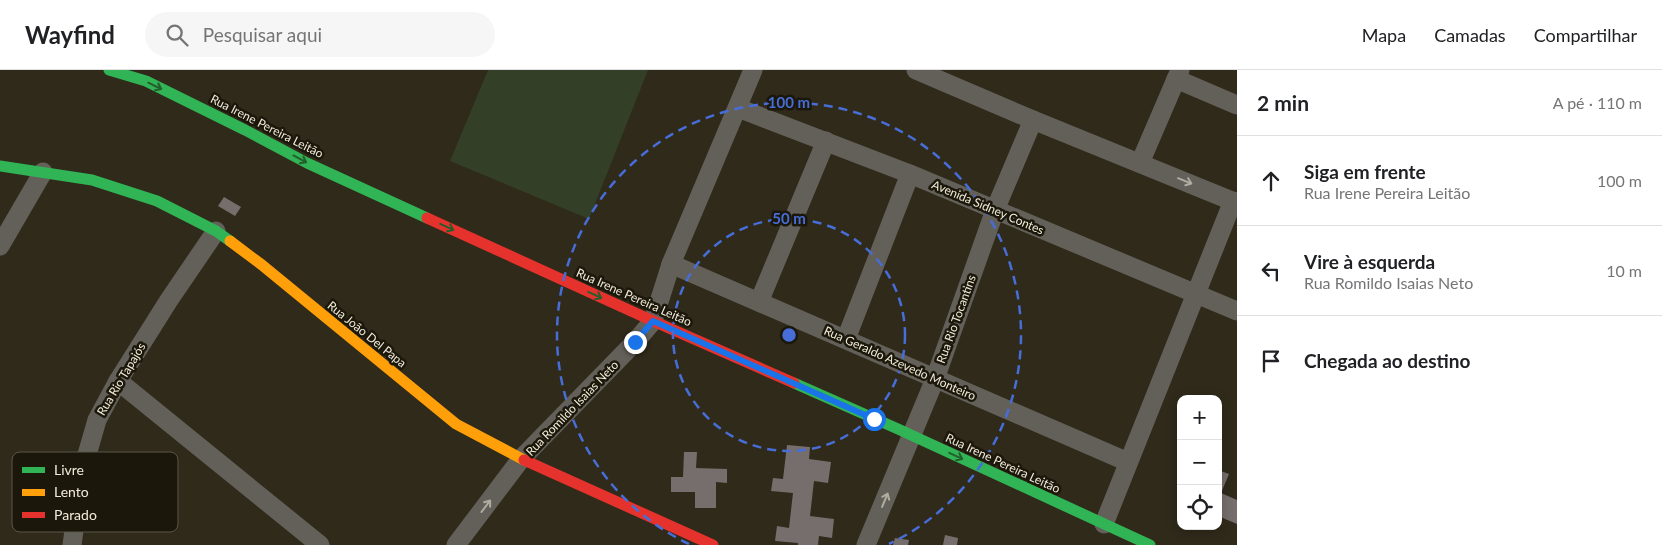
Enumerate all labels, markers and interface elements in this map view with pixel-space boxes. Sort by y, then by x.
search box [145,12,495,57]
text: Wayfind [25,20,115,49]
icon: search [163,21,191,49]
text: Pesquisar aqui [203,23,322,46]
text: Mapa [1362,24,1406,46]
text: Camadas [1434,24,1506,46]
text: Compartilhar [1534,24,1637,46]
one-way arrow [147,81,162,91]
text: 2 min [1257,90,1309,115]
street label: Rua Irene Pereira Leitão [208,91,326,161]
text: 100 m [768,93,810,111]
text: A pé · 110 m [1553,93,1642,112]
one-way arrow [292,155,307,164]
text: Siga em frente [1304,160,1426,183]
icon: ahead [1257,167,1285,195]
text: 100 m [1597,171,1642,190]
street label: Avenida Sidney Contes [930,177,1046,237]
one-way arrow [1177,177,1192,187]
text: Rua Irene Pereira Leitão [1304,183,1470,202]
text: 50 m [772,209,806,227]
one-way arrow [439,223,454,232]
text: Vire à esquerda [1304,250,1435,273]
icon: left [1257,257,1285,285]
text: 10 m [1606,261,1642,280]
street label: Rua Irene Pereira Leitão [574,265,694,329]
street label: Rua Rio Tocantins [933,273,979,365]
text: Rua Romildo Isaias Neto [1304,273,1473,292]
one-way arrow [587,290,602,300]
street label: Rua João Del Papa [325,298,409,370]
street label: Rua Geraldo Azevedo Monteiro [822,323,978,403]
centre of rings [780,326,798,344]
route end [624,331,647,354]
street label: Rua Rio Tapajós [93,340,149,418]
icon: arrive [1257,347,1285,375]
text: Chegada ao destino [1304,349,1470,372]
street label: Rua Romildo Isaias Neto [523,357,622,459]
map controls [1177,395,1222,530]
button: + [1177,395,1222,440]
route start [863,408,886,431]
street label: Rua Irene Pereira Leitão [943,430,1063,496]
button: − [1177,440,1222,485]
legend [12,452,178,532]
one-way arrow [948,452,963,462]
text: Livre [54,461,84,478]
text: Lento [54,483,89,500]
button: locate [1177,485,1222,530]
one-way arrow [880,493,890,508]
one-way arrow [481,499,491,513]
text: Parado [54,506,97,523]

